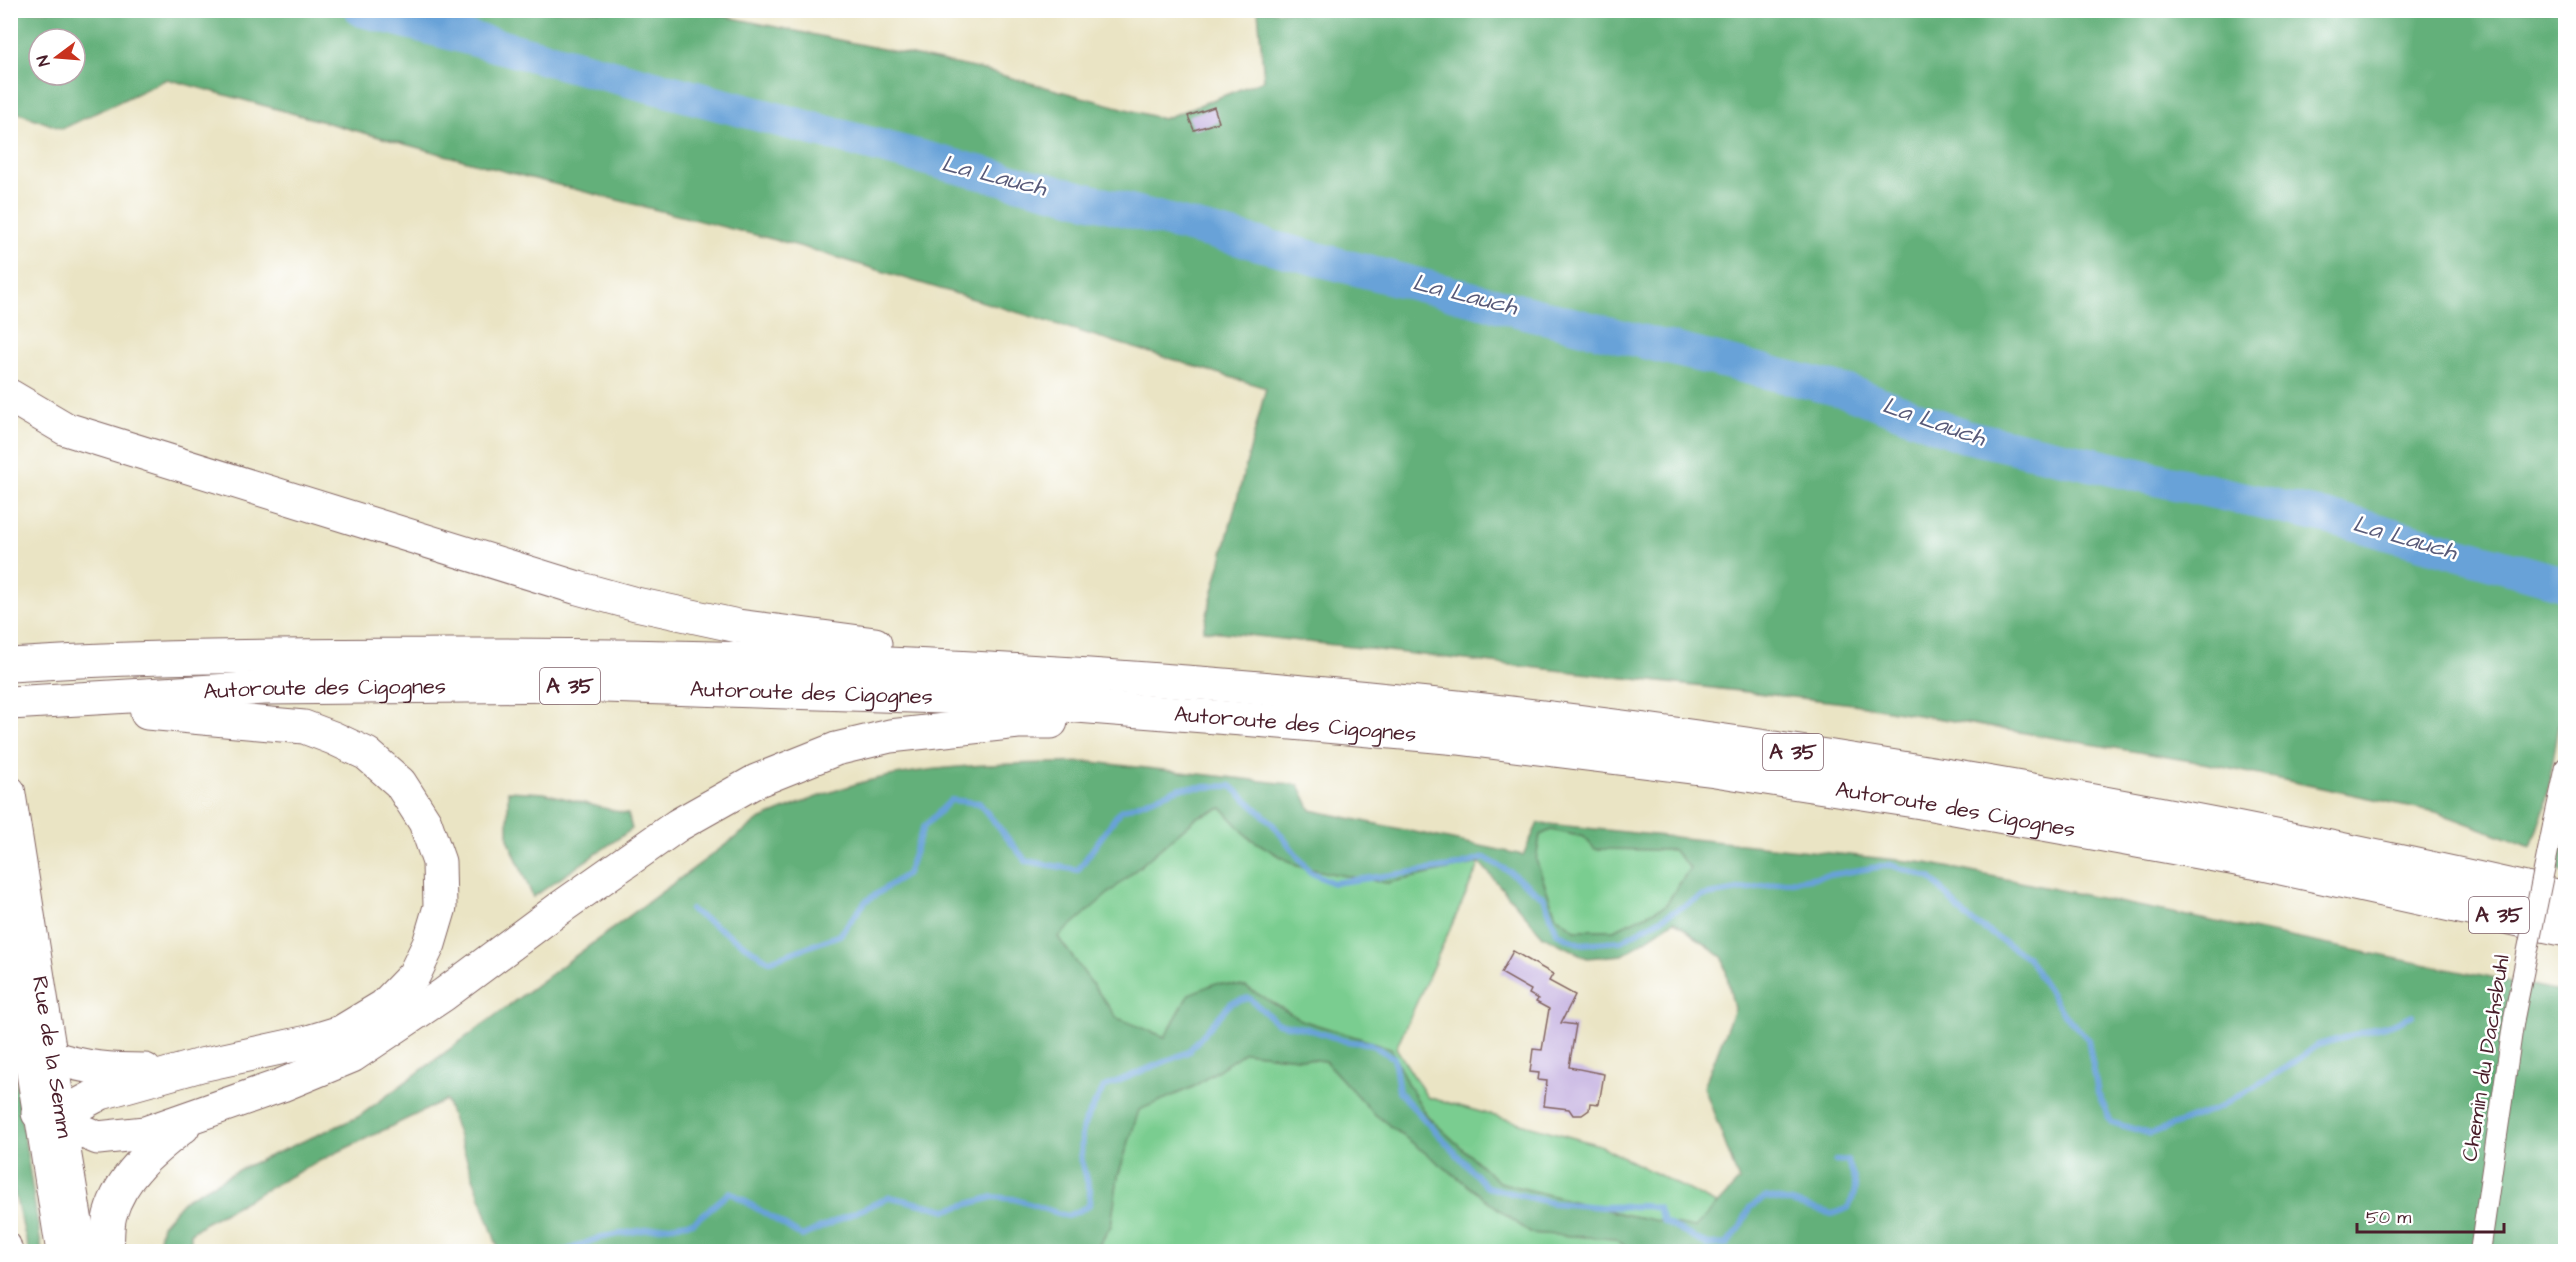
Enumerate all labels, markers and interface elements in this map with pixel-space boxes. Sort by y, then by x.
north arrow [27,27,87,87]
text: N [32,53,55,69]
water label: La Lauch [938,147,1051,206]
water label: La Lauch [1409,266,1522,325]
water label: La Lauch [1878,389,1991,456]
water label: La Lauch [2349,507,2462,569]
road number: A 35 [540,668,600,704]
street label: Autoroute des Cigognes [202,671,446,707]
street label: Autoroute des Cigognes [690,673,933,712]
street label: Autoroute des Cigognes [1173,698,1418,750]
road number: A 35 [1763,734,1823,770]
street label: Autoroute des Cigognes [1833,773,2078,845]
road number: A 35 [2469,897,2529,933]
street label: Chemin du Dachsbuhl [2454,952,2518,1164]
street label: Rue de la Semm [24,974,80,1140]
scale bar [2357,1196,2504,1234]
text: 50 m [2366,1205,2411,1230]

